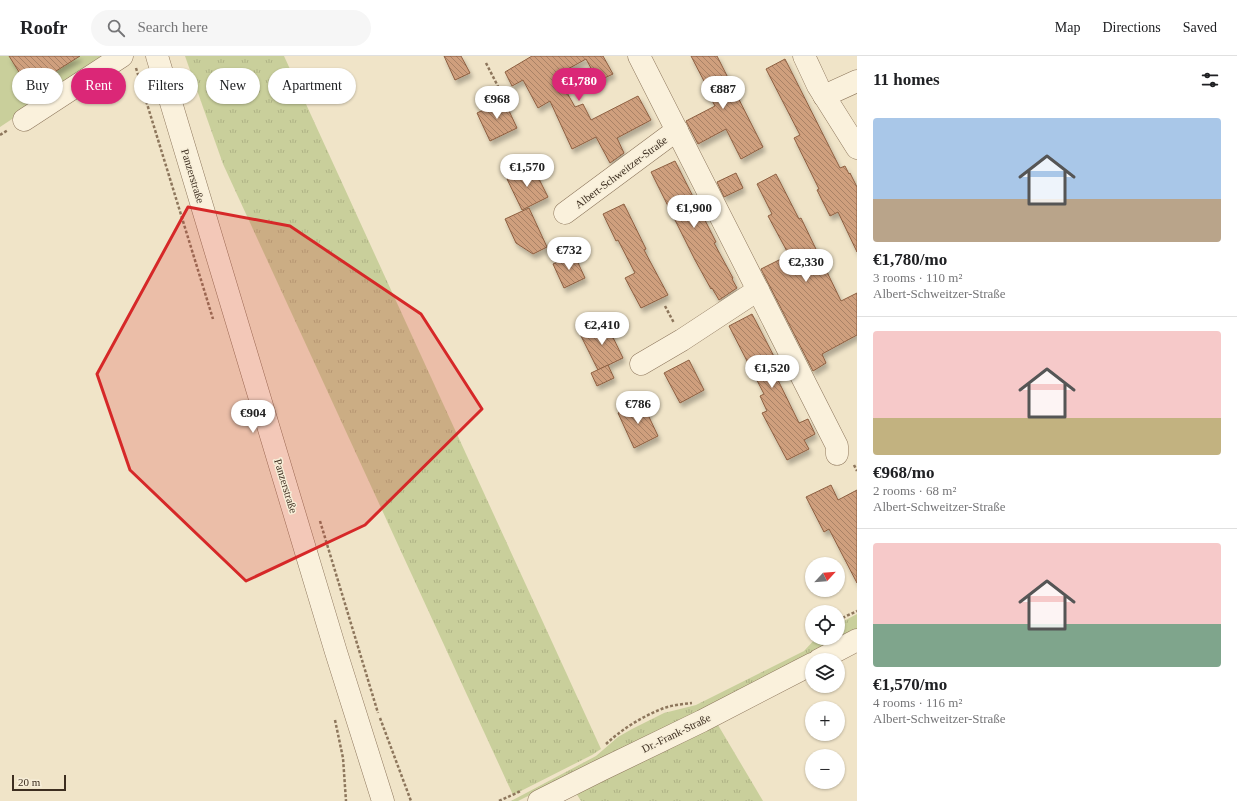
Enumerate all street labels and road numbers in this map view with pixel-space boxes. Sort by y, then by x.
street label: Albert-Schweitzer-Straße [573,133,669,211]
street label: Panzerstraße [179,147,207,205]
street label: Panzerstraße [272,457,300,515]
street label: Dr.-Frank-Straße [640,711,712,755]

